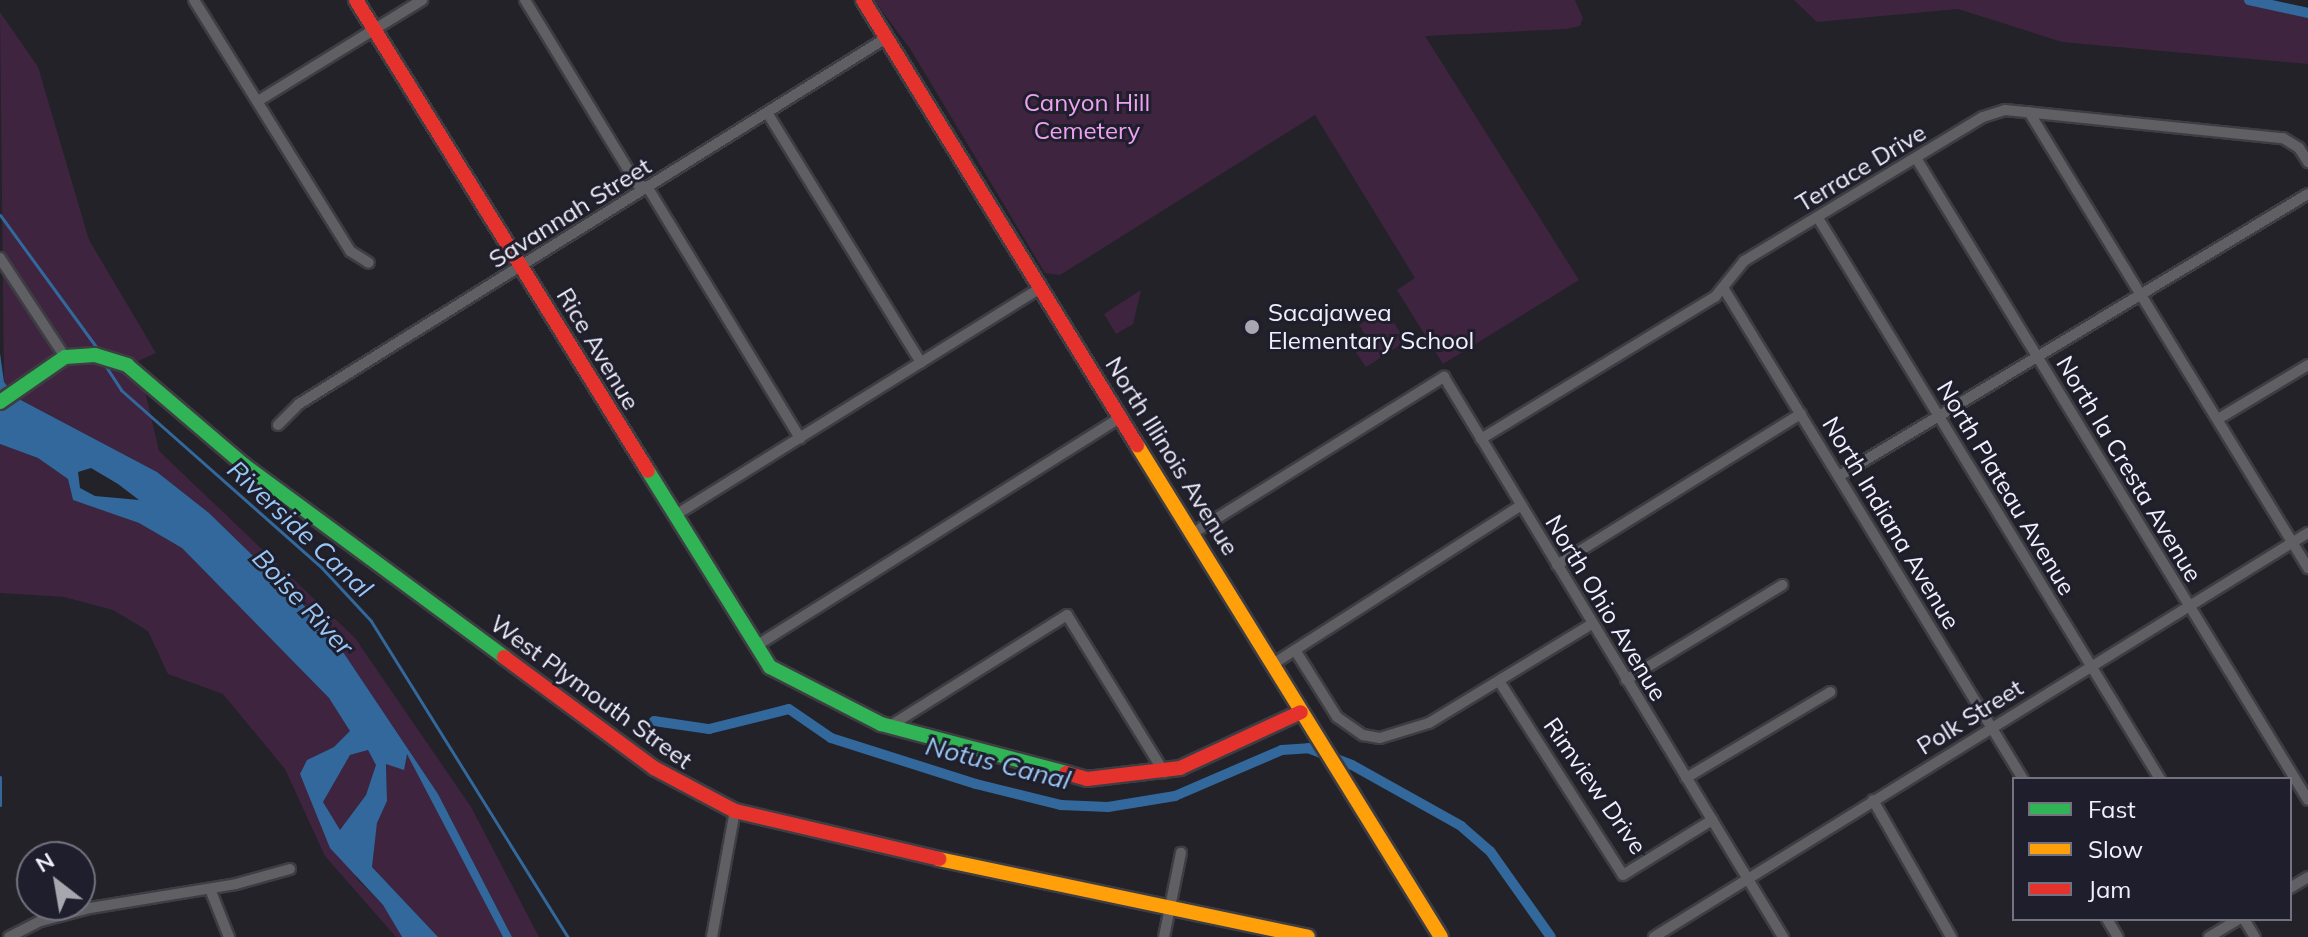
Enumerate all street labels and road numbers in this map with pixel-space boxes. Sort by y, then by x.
street label: Terrace Drive [1791,118,1931,218]
street label: Savannah Street [484,152,656,274]
street label: Rice Avenue [550,283,646,415]
street label: North la Cresta Avenue [2050,351,2208,587]
street label: North Illinois Avenue [1099,352,1245,560]
street label: North Plateau Avenue [1931,376,2081,600]
street label: North Indiana Avenue [1816,412,1966,634]
street label: North Ohio Avenue [1539,510,1673,706]
street label: West Plymouth Street [484,609,698,775]
street label: Polk Street [1912,673,2028,761]
street label: Rimview Drive [1537,712,1653,860]

